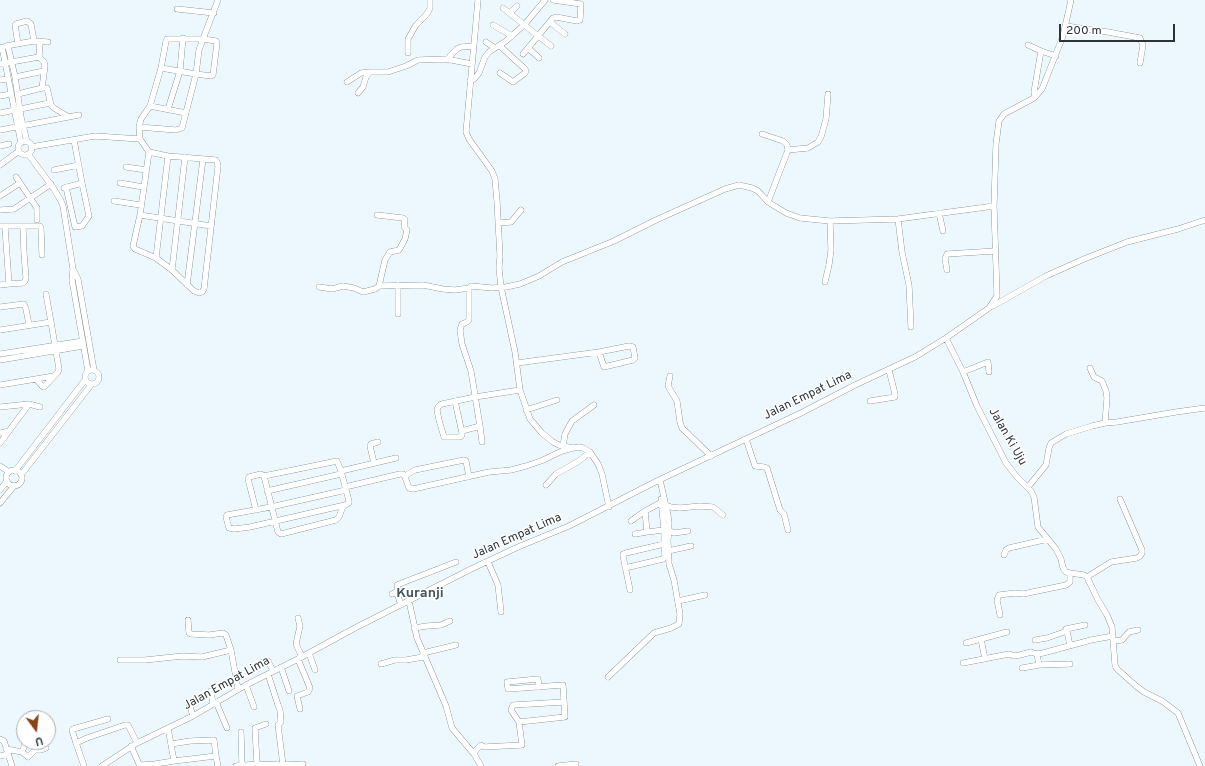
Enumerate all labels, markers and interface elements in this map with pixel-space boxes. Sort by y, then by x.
scale bar [1061,16,1177,42]
text: 200 m [1066,23,1102,39]
street label: Jalan Empat Lima [762,368,854,424]
street label: Jalan Ki Uju [985,406,1029,468]
street label: Jalan Empat Lima [470,511,564,563]
district label: Kuranji [396,586,444,602]
street label: Jalan Empat Lima [181,654,273,714]
north arrow [16,710,56,750]
text: U [33,733,44,748]

